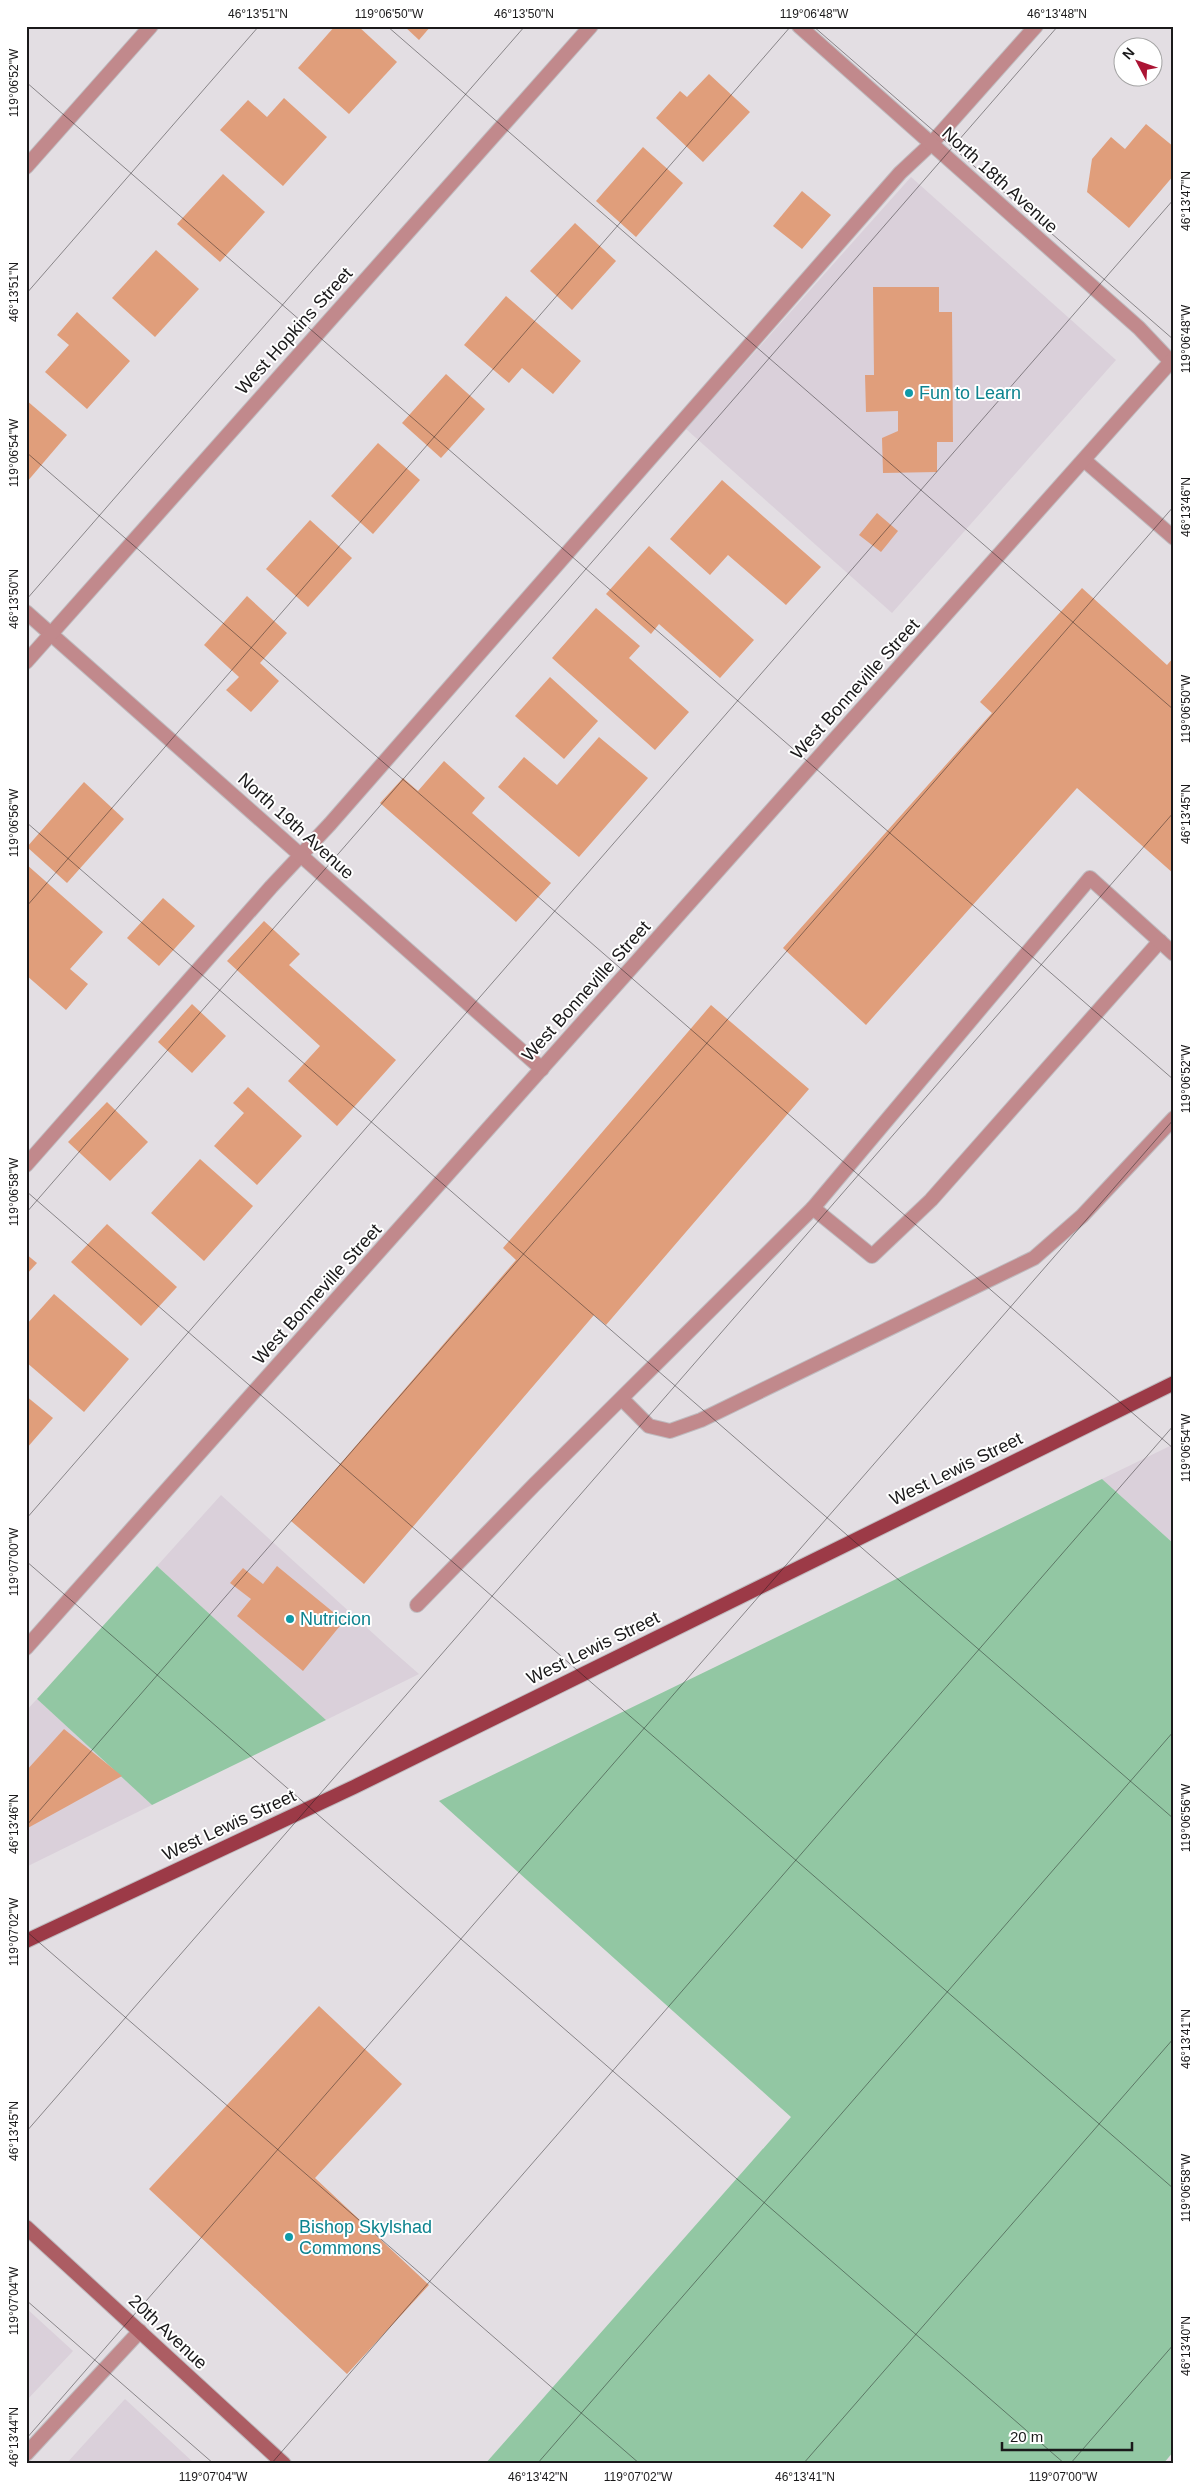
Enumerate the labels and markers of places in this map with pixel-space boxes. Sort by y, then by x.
place label: Fun to Learn [919,383,1021,403]
marker: Fun to Learn [903,387,915,399]
place label: Nutricion [300,1609,371,1629]
marker: Nutricion [284,1613,296,1625]
place label: Bishop Skylshad Commons [299,2217,432,2258]
marker: Bishop Skylshad Commons [283,2231,295,2243]

